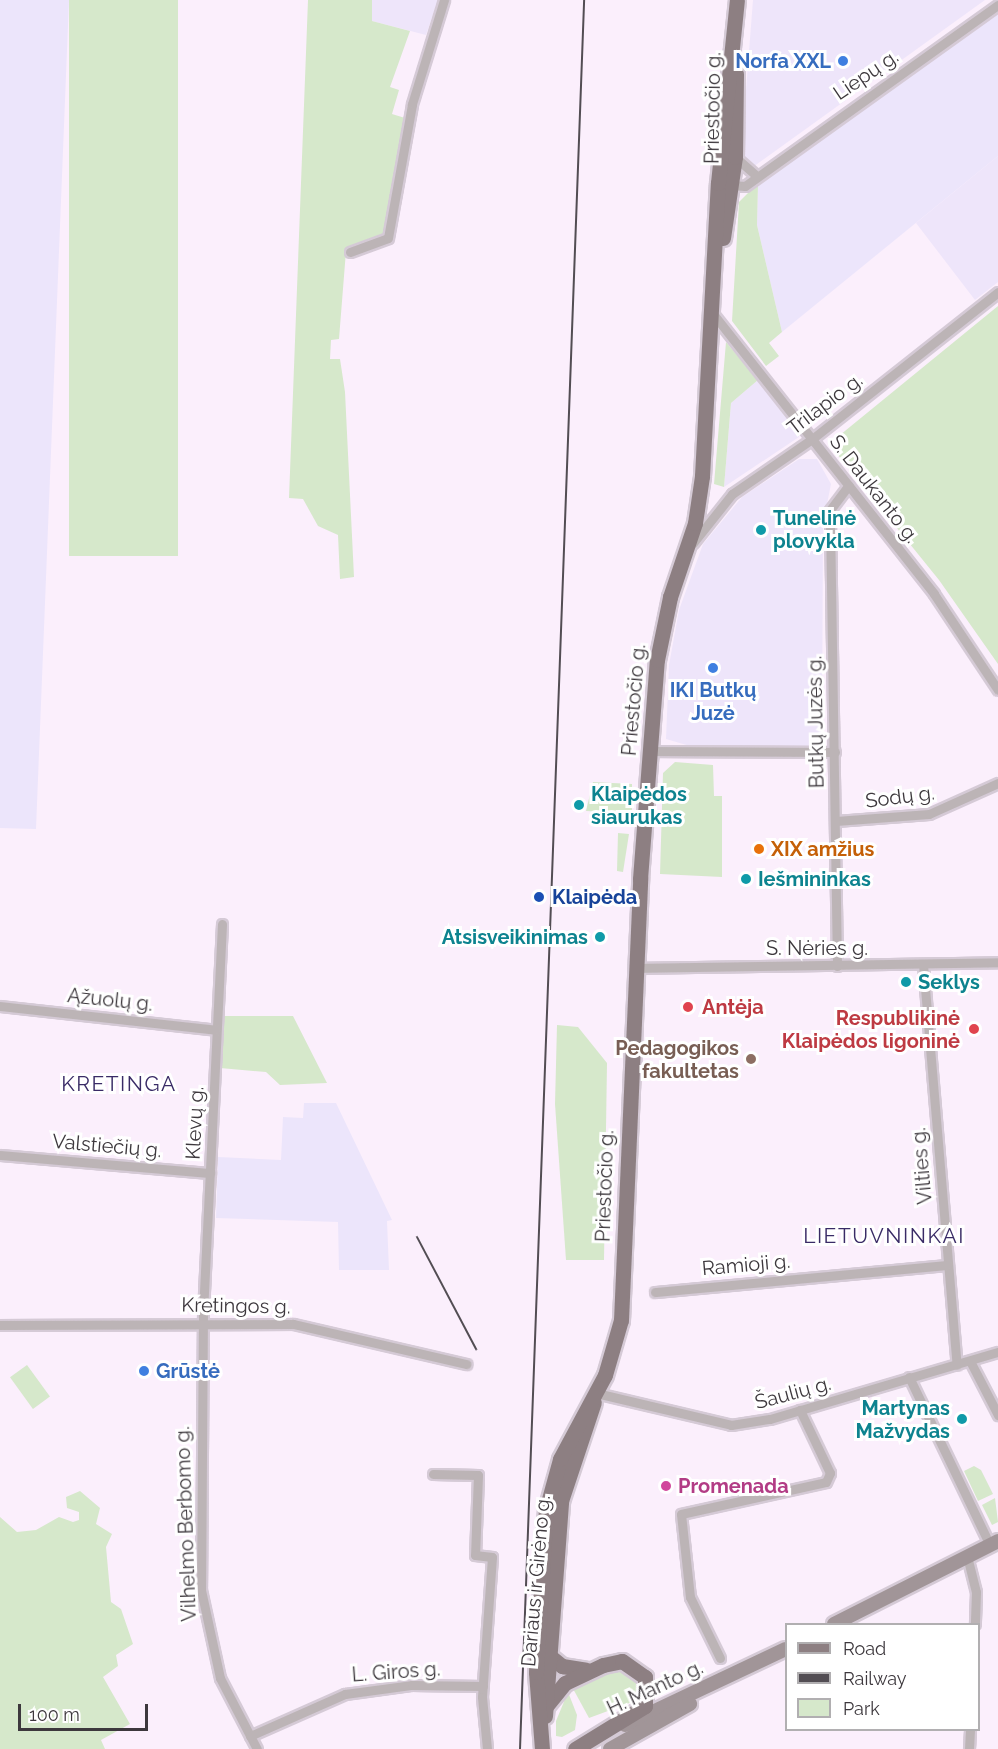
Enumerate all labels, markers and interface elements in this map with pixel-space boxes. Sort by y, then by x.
street label: Liepų g. [829,45,903,105]
place label: Norfa XXL [735,49,831,73]
street label: Priestočio g. [700,52,726,164]
marker: Norfa XXL [836,54,850,68]
street label: Trilapio g. [783,368,867,440]
street label: S. Daukanto g. [824,430,924,548]
place label: Tunelinė plovykla [773,506,856,553]
marker: Tunelinė plovykla [754,523,768,537]
street label: Priestočio g. [617,643,651,757]
street label: Butkų Juzės g. [803,655,829,789]
marker: IKI Butkų Juzė [706,661,720,675]
place label: IKI Butkų Juzė [670,678,756,725]
street label: Sodų g. [864,781,936,813]
place label: Klaipėdos siaurukas [591,782,687,829]
marker: Klaipėdos siaurukas [572,798,586,812]
place label: XIX amžius [771,837,875,861]
marker: XIX amžius [752,842,766,856]
place label: Iešmininkas [758,867,871,891]
marker: Iešmininkas [739,872,753,886]
place label: Klaipėda [552,885,637,909]
marker: Klaipėda [530,888,548,906]
place label: Atsisveikinimas [442,925,588,949]
marker: Atsisveikinimas [593,930,607,944]
street label: S. Nėries g. [766,936,868,960]
place label: Seklys [918,970,980,994]
marker: Seklys [899,975,913,989]
street label: Ąžuolų g. [66,984,154,1016]
place label: Antėja [702,995,764,1019]
marker: Antėja [679,998,697,1016]
place label: Respublikinė Klaipėdos ligoninė [782,1006,960,1053]
marker: Respublikinė Klaipėdos ligoninė [965,1020,983,1038]
place label: Pedagogikos fakultetas [615,1036,739,1083]
marker: Pedagogikos fakultetas [744,1052,758,1066]
district label: KRETINGA [61,1071,177,1097]
street label: Klevų g. [181,1086,209,1160]
street label: Vilties g. [907,1127,937,1205]
street label: Valstiečių g. [51,1129,163,1163]
street label: Priestočio g. [591,1130,619,1242]
district label: LIETUVNINKAI [803,1223,965,1249]
street label: Ramioji g. [701,1249,791,1281]
street label: Kretingos g. [181,1293,291,1319]
place label: Grūstė [156,1359,220,1383]
marker: Grūstė [137,1364,151,1378]
street label: Šaulių g. [752,1371,834,1415]
place label: Martynas Mažvydas [856,1396,950,1443]
marker: Martynas Mažvydas [955,1412,969,1426]
street label: Vilhelmo Berbomo g. [171,1426,201,1622]
place label: Promenada [678,1474,789,1498]
marker: Promenada [659,1479,673,1493]
street label: Dariaus ir Girėno g. [517,1494,555,1668]
legend [785,1623,980,1731]
text: Road [843,1638,886,1659]
street label: H. Manto g. [603,1655,707,1721]
street label: L. Giros g. [351,1657,441,1687]
text: Railway [843,1668,907,1689]
scale bar [21,1692,152,1730]
text: Park [843,1698,880,1719]
text: 100 m [29,1704,80,1725]

